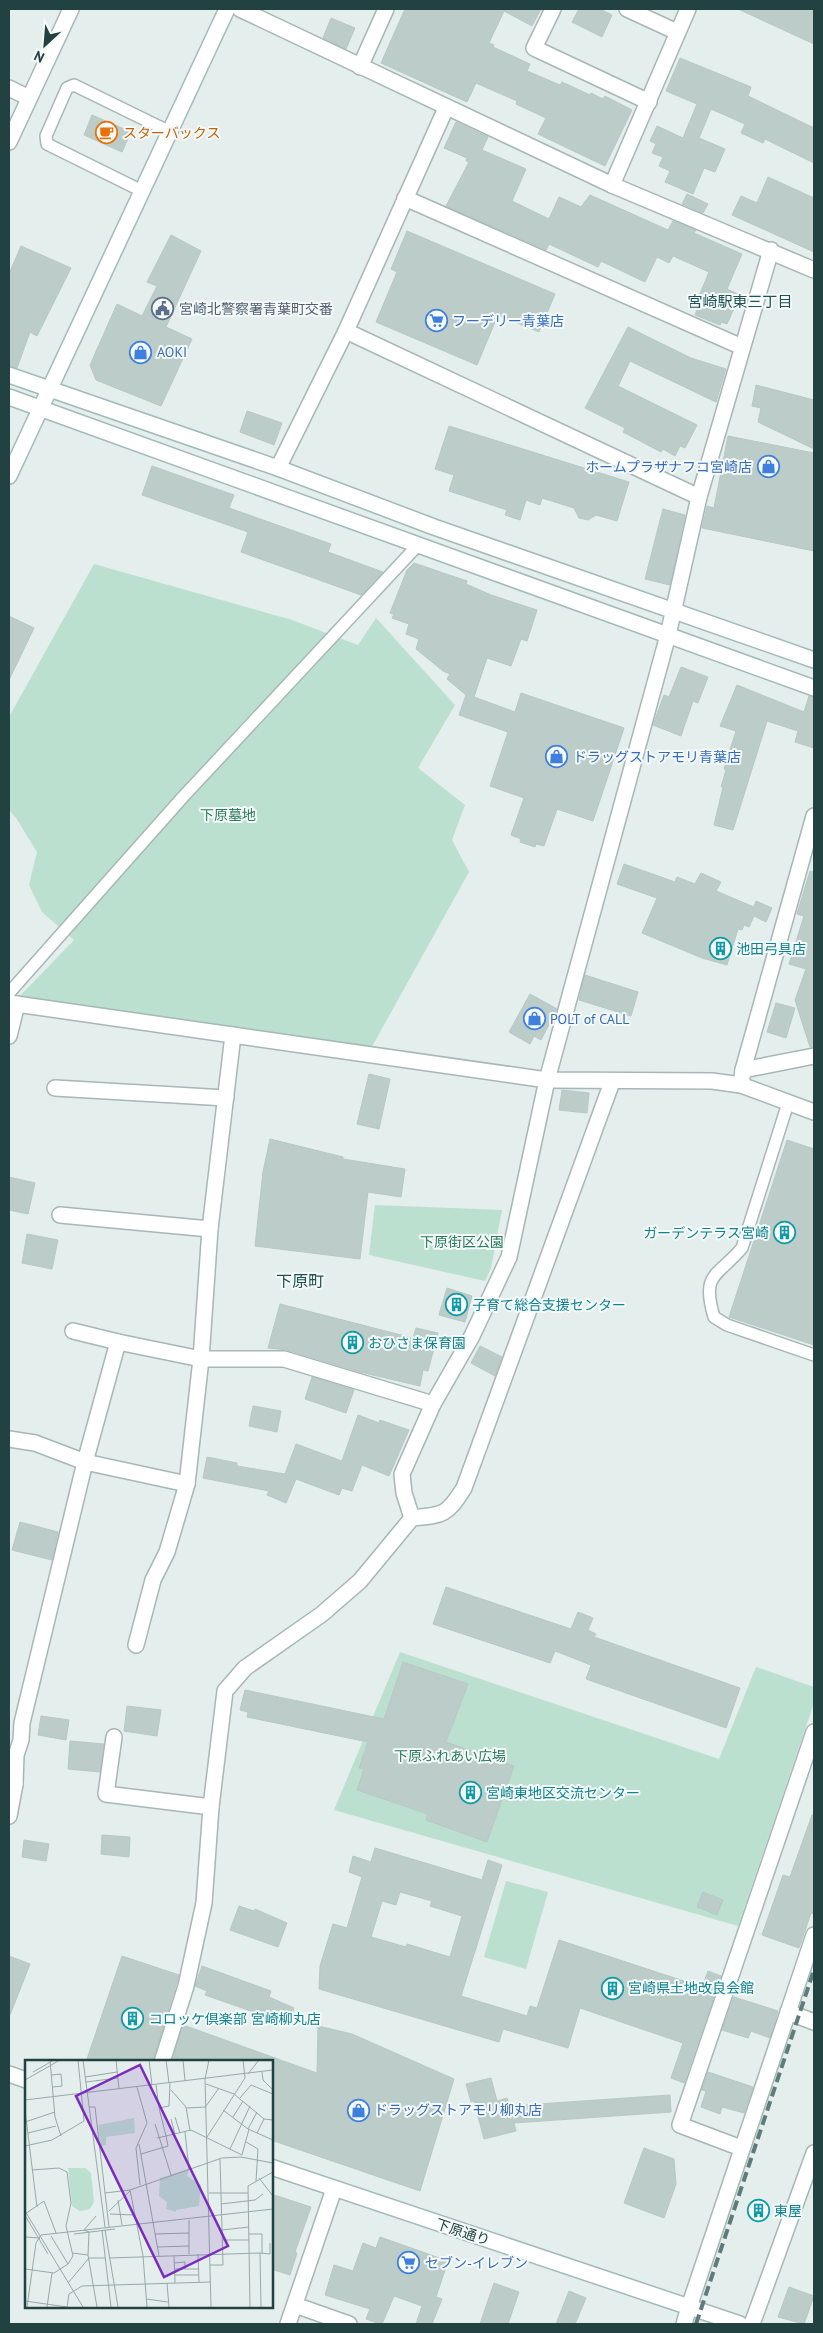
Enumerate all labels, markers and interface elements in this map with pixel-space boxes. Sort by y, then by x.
north arrow [20,20,70,70]
text: N [31,47,47,67]
cafe icon: スターバックス [95,121,119,145]
place label: スターバックス [123,124,220,142]
district label: 宮崎駅東三丁目 [687,292,793,311]
public building icon: 宮崎北警察署青葉町交番 [151,297,175,321]
place label: 宮崎北警察署青葉町交番 [179,300,333,318]
supermarket icon: フーデリー青葉店 [424,309,448,333]
place label: フーデリー青葉店 [452,312,564,330]
shop icon: AOKI [129,340,153,364]
place label: AOKI [157,343,187,361]
shop icon: ホームプラザナフコ宮崎店 [756,455,780,479]
place label: ホームプラザナフコ宮崎店 [585,458,752,476]
shop icon: ドラッグストアモリ青葉店 [545,745,569,769]
place label: ドラッグストアモリ青葉店 [573,748,741,766]
park label: 下原墓地 [200,806,256,824]
building icon: 池田弓具店 [708,937,732,961]
place label: 池田弓具店 [736,940,806,958]
shop icon: POLT of CALL [522,1007,546,1031]
place label: POLT of CALL [550,1010,629,1028]
building icon: ガーデンテラス宮崎 [773,1221,797,1245]
place label: ガーデンテラス宮崎 [643,1224,769,1242]
park label: 下原街区公園 [420,1233,504,1251]
district label: 下原町 [276,1271,324,1291]
building icon: 子育て総合支援センター [444,1293,468,1317]
place label: 子育て総合支援センター [472,1296,626,1314]
building icon: おひさま保育園 [340,1331,364,1355]
place label: おひさま保育園 [368,1334,466,1352]
park label: 下原ふれあい広場 [394,1747,506,1765]
building icon: 宮崎東地区交流センター [458,1781,482,1805]
place label: 宮崎東地区交流センター [486,1784,640,1802]
building icon: 宮崎県土地改良会館 [600,1976,624,2000]
place label: 宮崎県土地改良会館 [628,1979,754,1997]
building icon: コロッケ倶楽部 宮崎柳丸店 [121,2007,145,2031]
place label: コロッケ倶楽部 宮崎柳丸店 [149,2010,321,2028]
inset map [25,2060,272,2308]
shop icon: ドラッグストアモリ柳丸店 [346,2098,370,2122]
place label: ドラッグストアモリ柳丸店 [374,2101,542,2119]
building icon: 東屋 [746,2199,770,2223]
place label: 東屋 [774,2202,802,2220]
street label: 下原通り [434,2215,492,2249]
supermarket icon: セブン-イレブン [397,2251,421,2275]
place label: セブン-イレブン [425,2254,528,2272]

